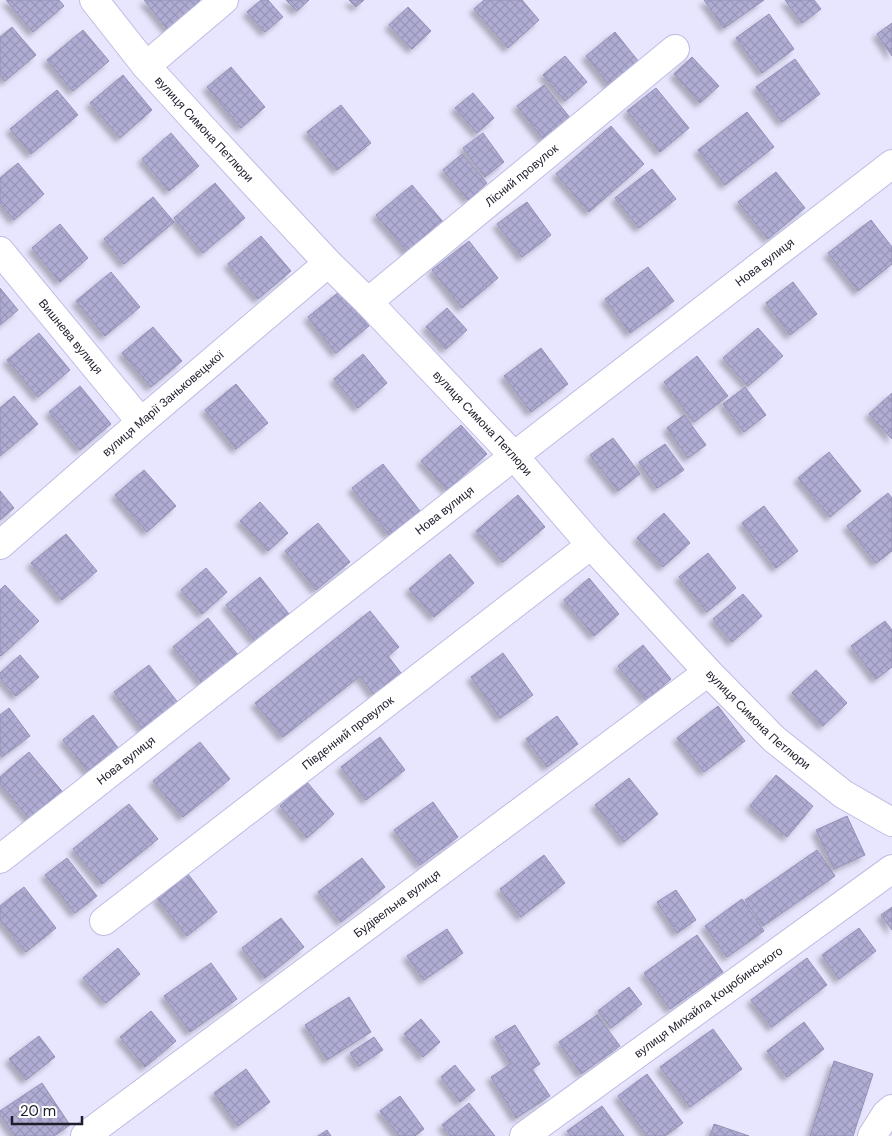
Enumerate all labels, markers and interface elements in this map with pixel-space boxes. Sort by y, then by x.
street label: вулиця Симона Петлюри [151,73,257,186]
street label: Лісний провулок [482,140,562,210]
street label: Нова вулиця [732,234,798,290]
street label: Вишнева вулиця [35,296,106,378]
street label: вулиця Марії Заньковецької [99,346,228,460]
street label: вулиця Симона Петлюри [429,367,536,479]
street label: Нова вулиця [412,482,477,538]
street label: вулиця Симона Петлюри [702,666,814,773]
street label: Південний провулок [299,692,398,773]
street label: Нова вулиця [93,732,159,788]
street label: Будівельна вулиця [350,866,444,941]
street label: вулиця Михайла Коцюбинського [631,943,786,1061]
scale bar [12,1094,82,1126]
text: 20 m [20,1101,56,1121]

